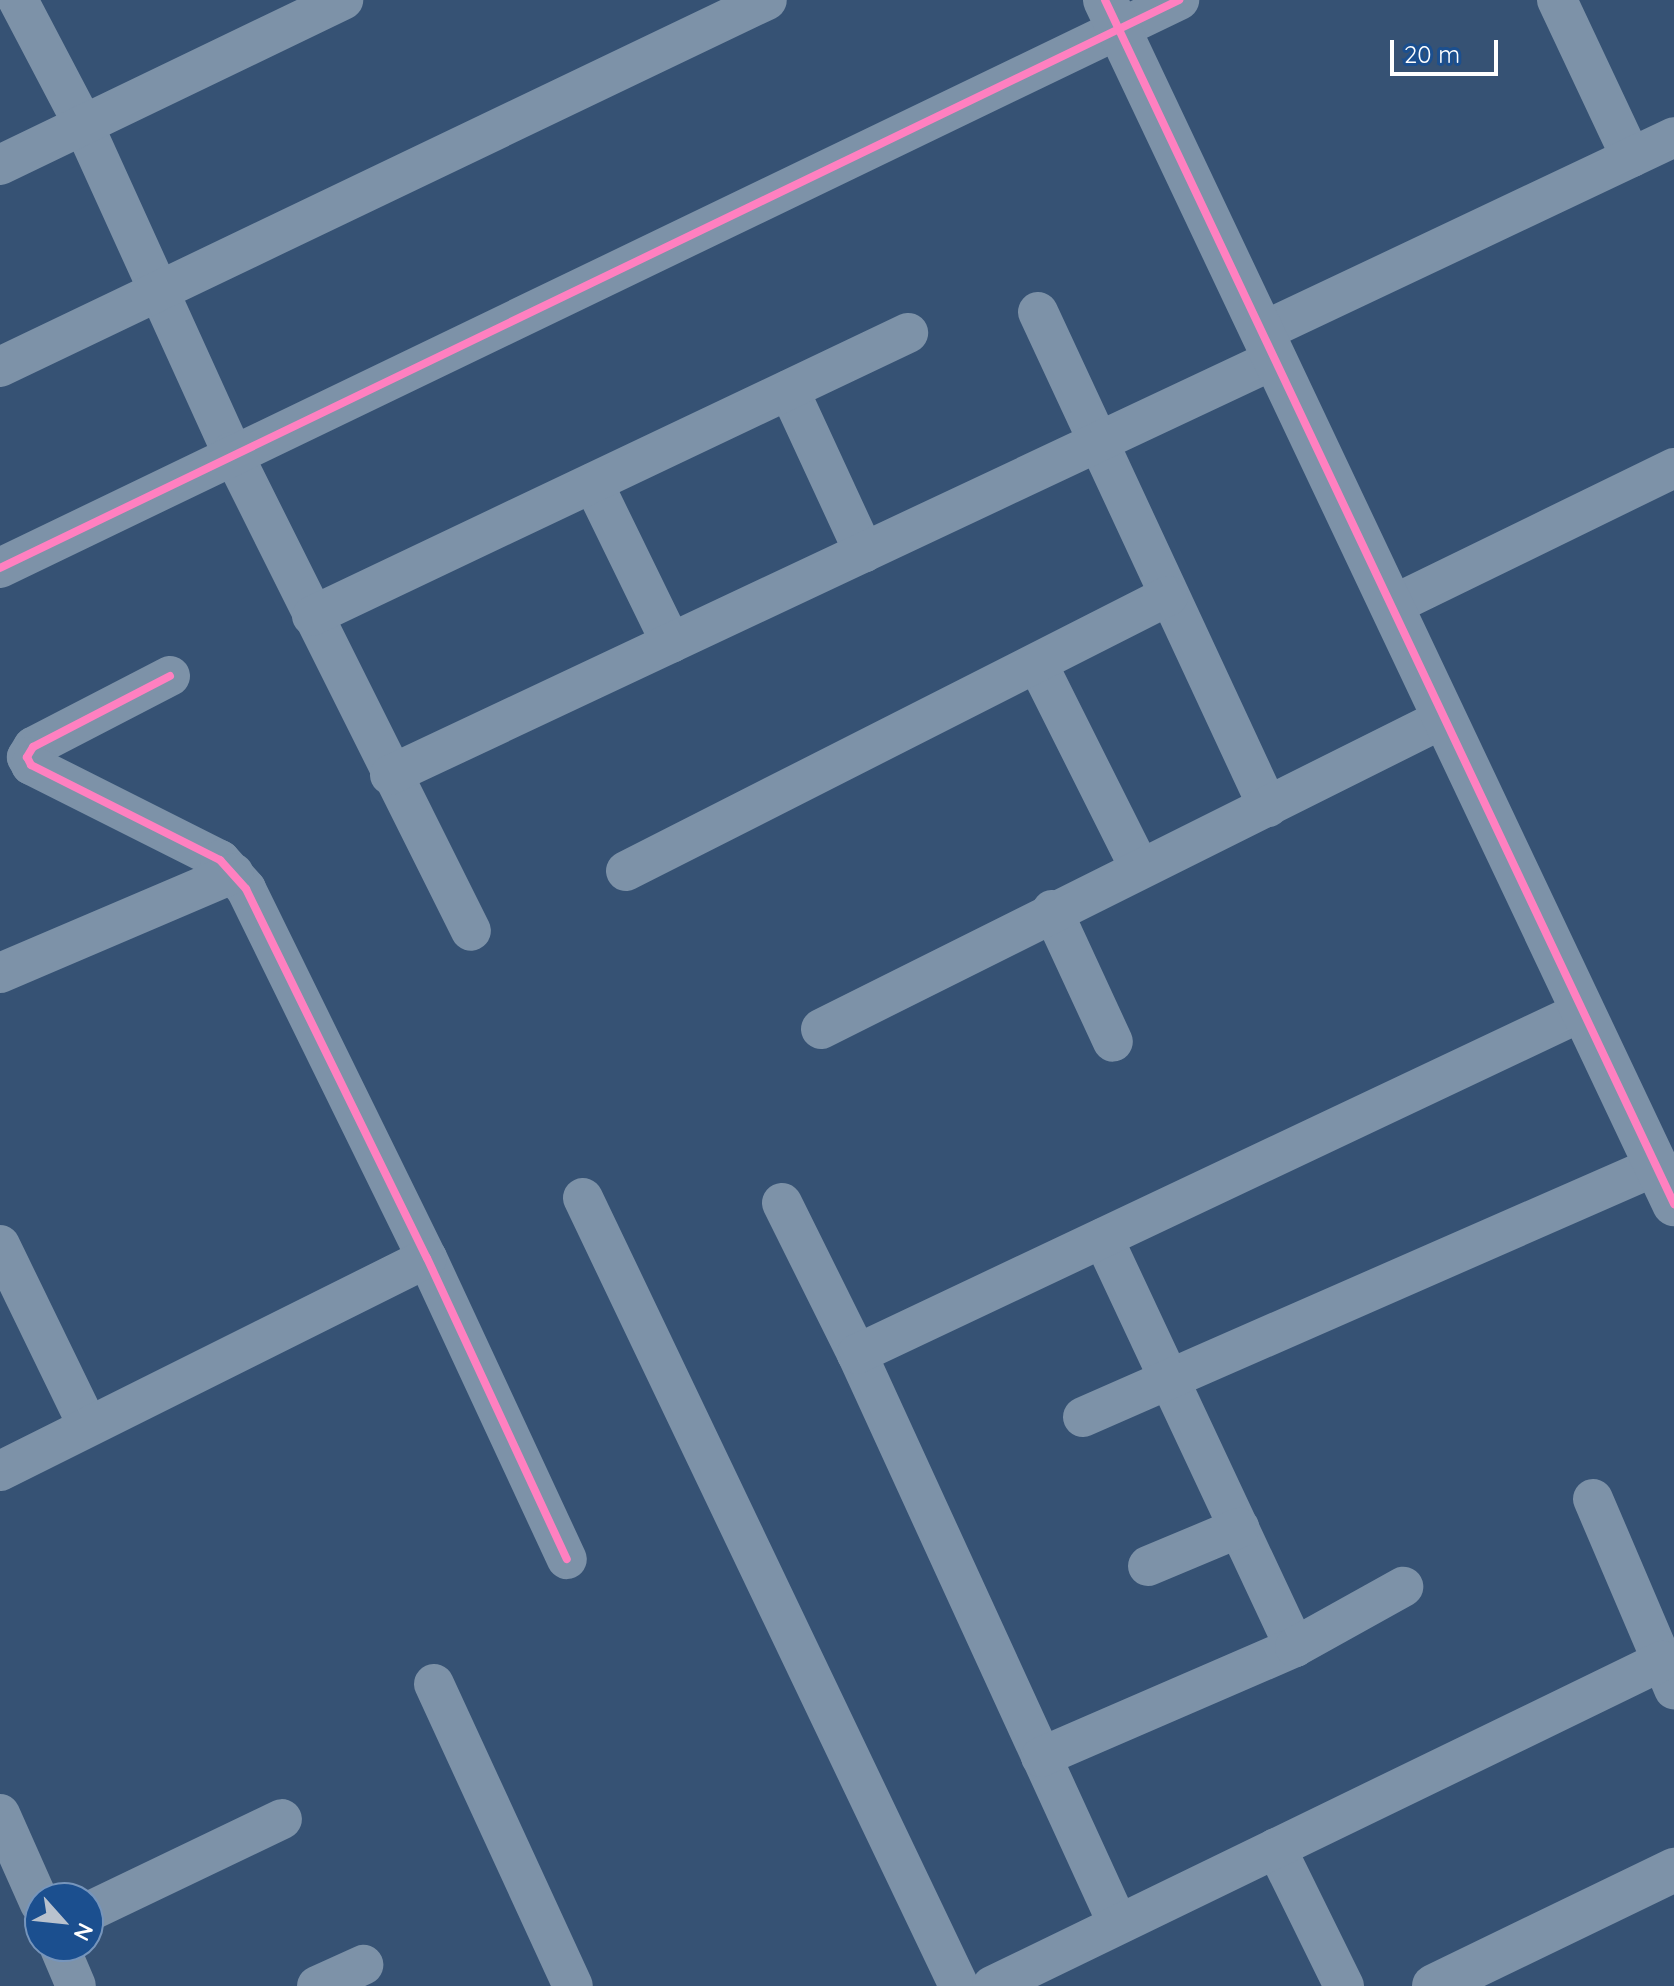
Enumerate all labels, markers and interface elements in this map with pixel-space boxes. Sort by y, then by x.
scale bar [1394,24,1502,74]
text: 20 m [1404,39,1460,69]
north arrow [24,1882,104,1962]
text: N [67,1918,100,1946]

